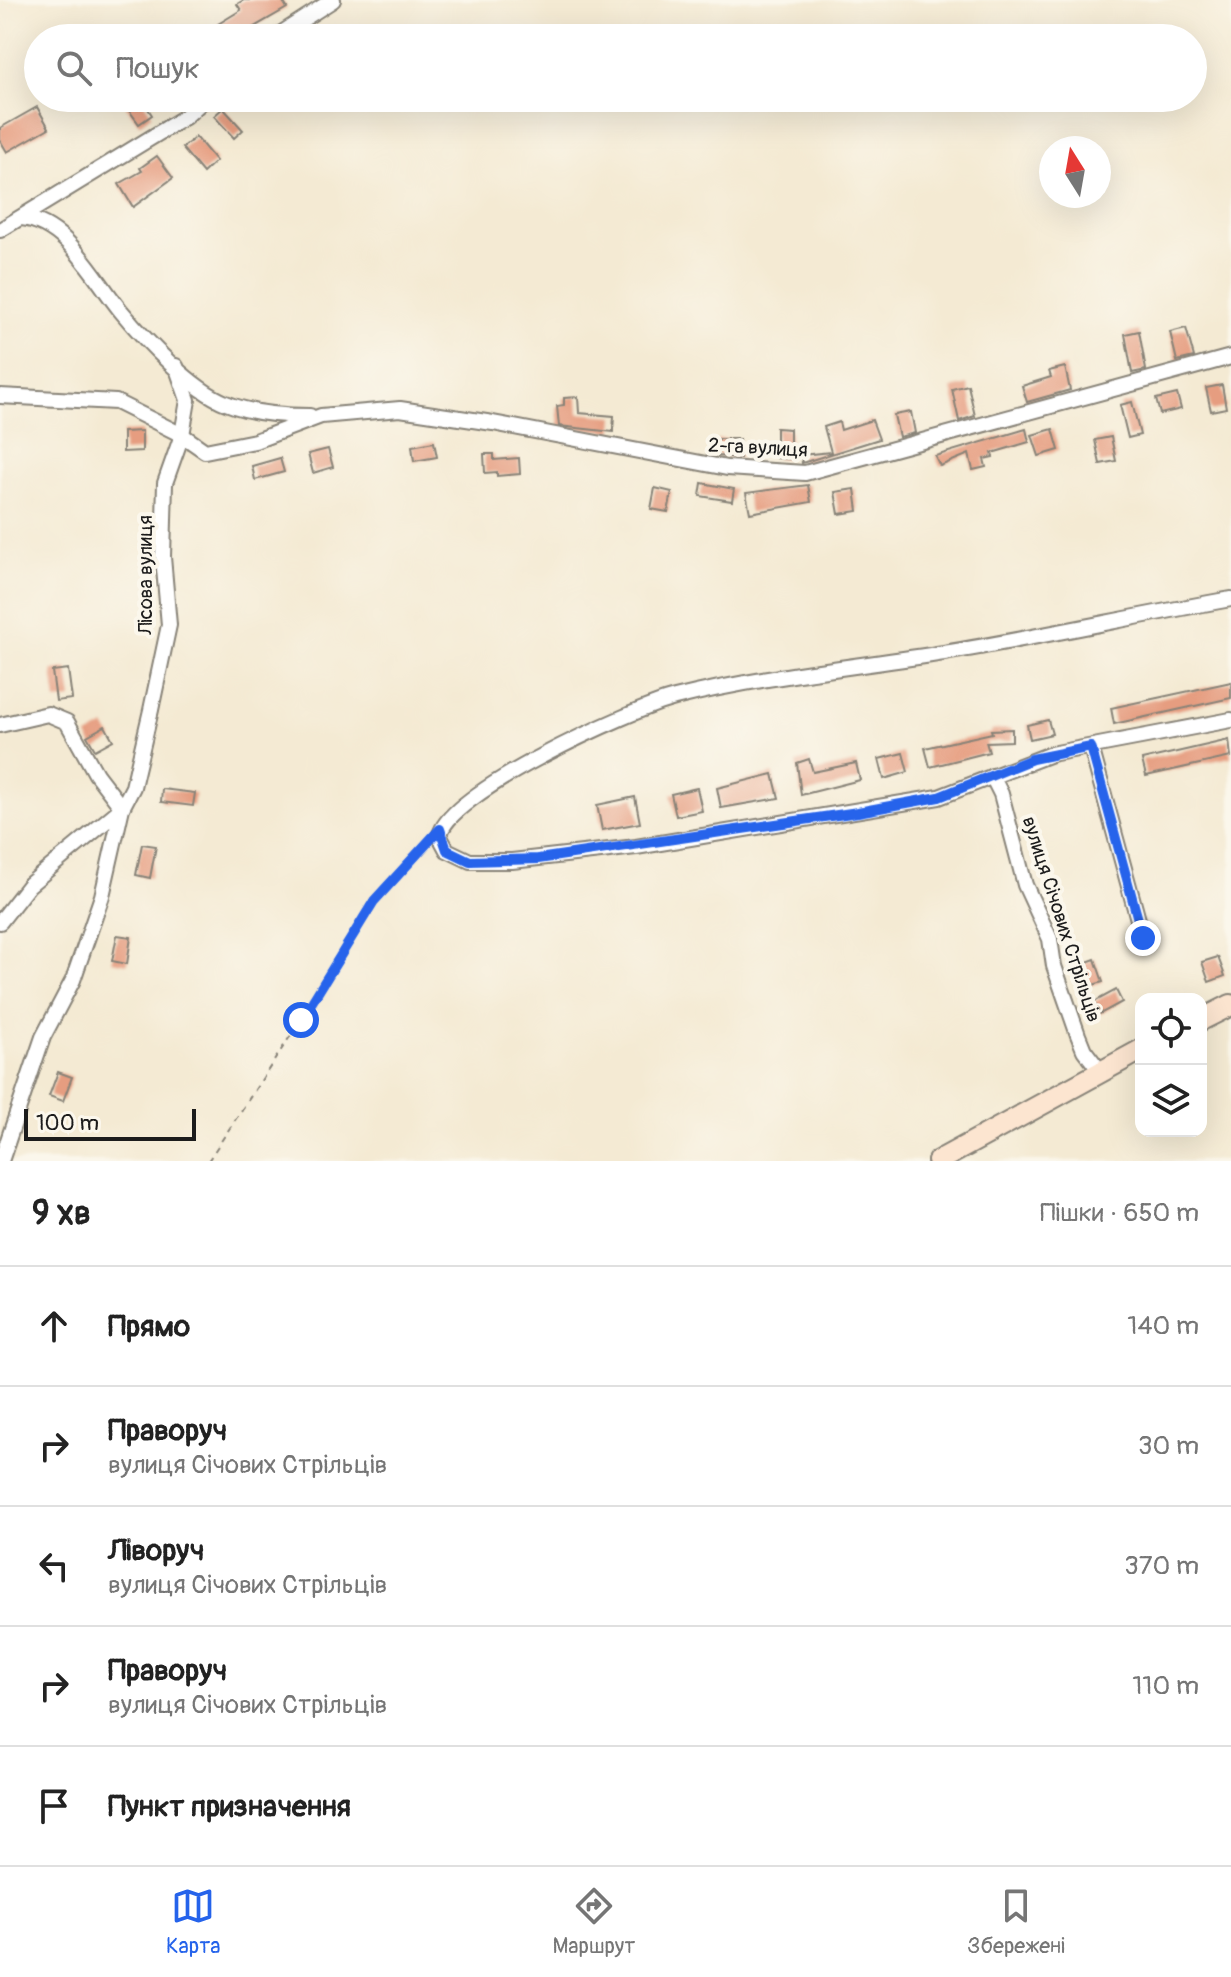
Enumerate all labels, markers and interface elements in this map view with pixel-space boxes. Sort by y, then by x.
search box [24,24,1207,112]
icon: search [52,46,96,90]
text: Пошук [116,50,200,87]
north arrow [1039,136,1111,208]
street label: 2-га вулиця [707,432,809,463]
street label: Лісова вулиця [133,515,158,636]
street label: вулиця Січових Стрільців [1016,813,1107,1025]
route end [1125,920,1161,956]
map controls [1135,993,1207,1137]
button: locate [1135,993,1207,1065]
route start [283,1002,319,1038]
button: layers [1135,1065,1207,1137]
scale bar [24,1105,196,1141]
text: 100 m [36,1109,99,1137]
text: 9 хв [32,1192,91,1235]
text: Пішки · 650 m [1040,1197,1199,1229]
icon: ahead [32,1304,76,1348]
text: Прямо [108,1308,190,1345]
text: 140 m [1127,1310,1199,1342]
text: Праворуч [108,1412,227,1449]
icon: right [32,1424,76,1468]
text: 30 m [1138,1430,1199,1462]
text: вулиця Січових Стрільців [108,1449,387,1481]
text: Ліворуч [108,1532,204,1569]
icon: left [32,1544,76,1588]
text: 370 m [1124,1550,1199,1582]
text: вулиця Січових Стрільців [108,1569,387,1601]
text: Праворуч [108,1652,227,1689]
icon: right [32,1664,76,1708]
text: 110 m [1132,1670,1199,1702]
text: вулиця Січових Стрільців [108,1689,387,1721]
icon: arrive [32,1784,76,1828]
text: Пункт призначення [108,1788,351,1825]
tab: Карта [166,1884,221,1960]
tab: Маршрут [552,1884,635,1960]
tab: Збережені [967,1884,1065,1960]

